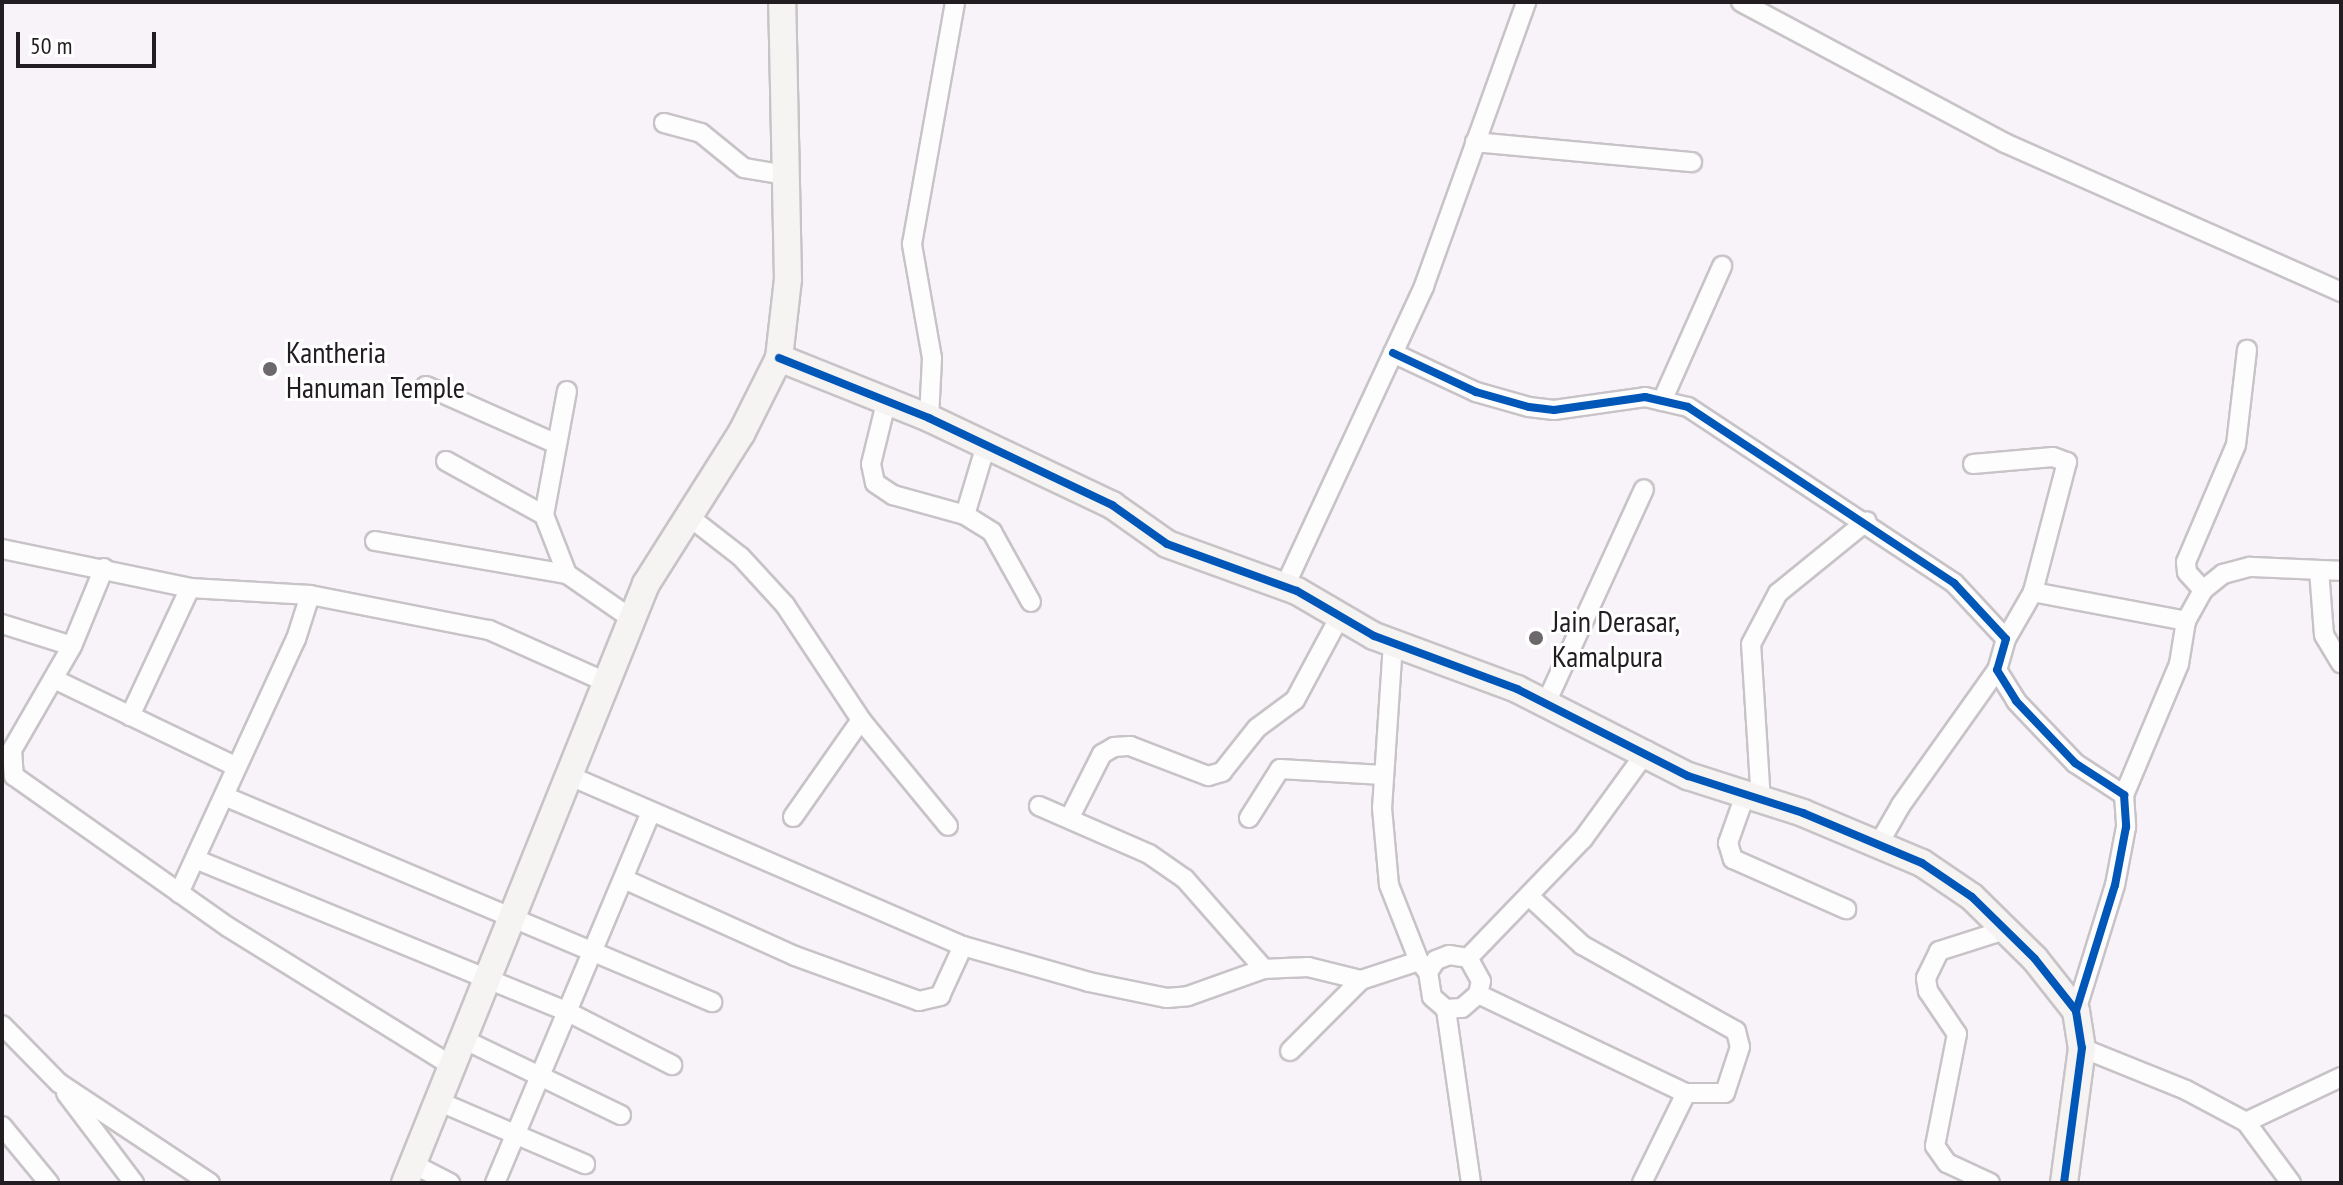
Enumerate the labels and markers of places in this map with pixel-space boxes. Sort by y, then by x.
place label: Kantheria Hanuman Temple [286,334,466,404]
marker: Kantheria Hanuman Temple [261,360,279,378]
place label: Jain Derasar, Kamalpura [1552,603,1680,674]
marker: Jain Derasar, Kamalpura [1527,629,1545,647]

